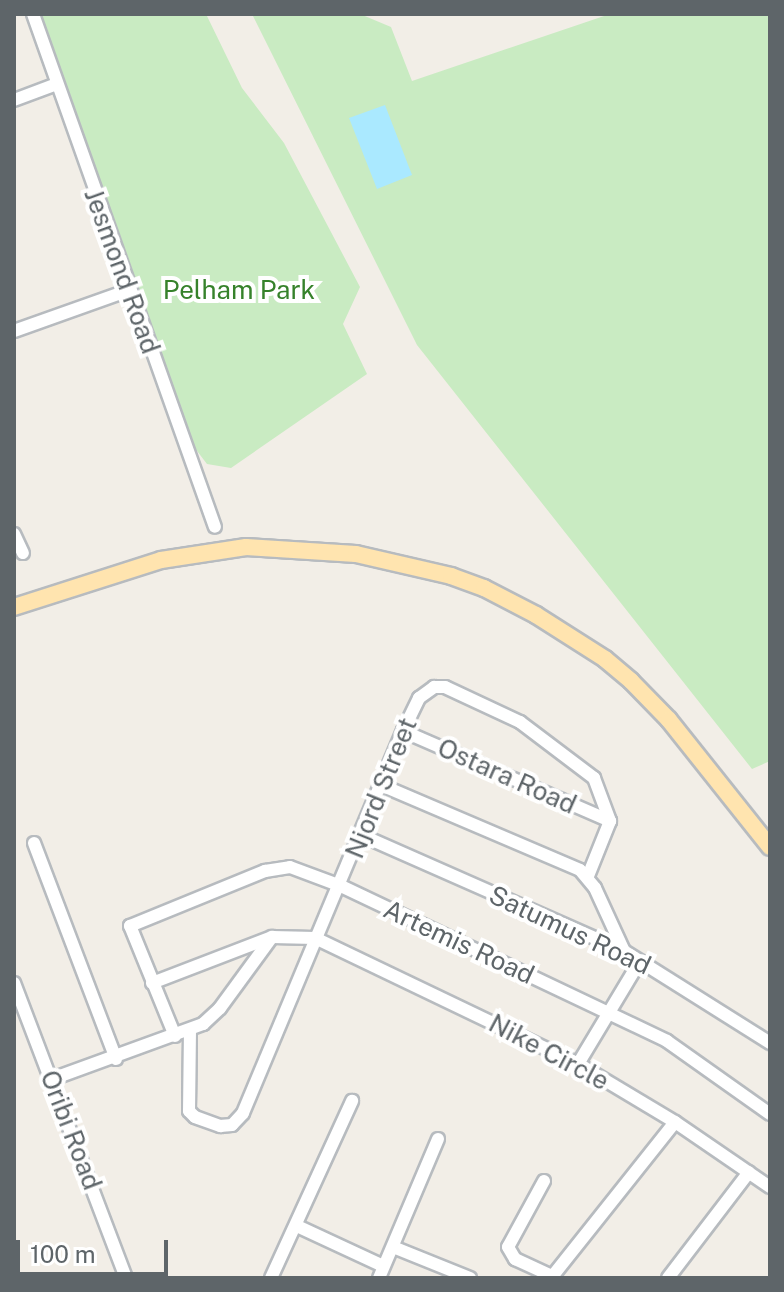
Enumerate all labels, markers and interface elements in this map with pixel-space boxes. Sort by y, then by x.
street label: Jesmond Road [78,184,166,358]
park label: Pelham Park [163,274,315,306]
street label: Njord Street [339,713,423,863]
street label: Ostara Road [433,732,581,820]
street label: Satumus Road [484,879,656,981]
street label: Artemis Road [379,893,539,991]
street label: Nike Circle [484,1007,614,1097]
street label: Oribi Road [34,1066,108,1194]
scale bar [20,1224,172,1274]
text: 100 m [30,1240,96,1268]

